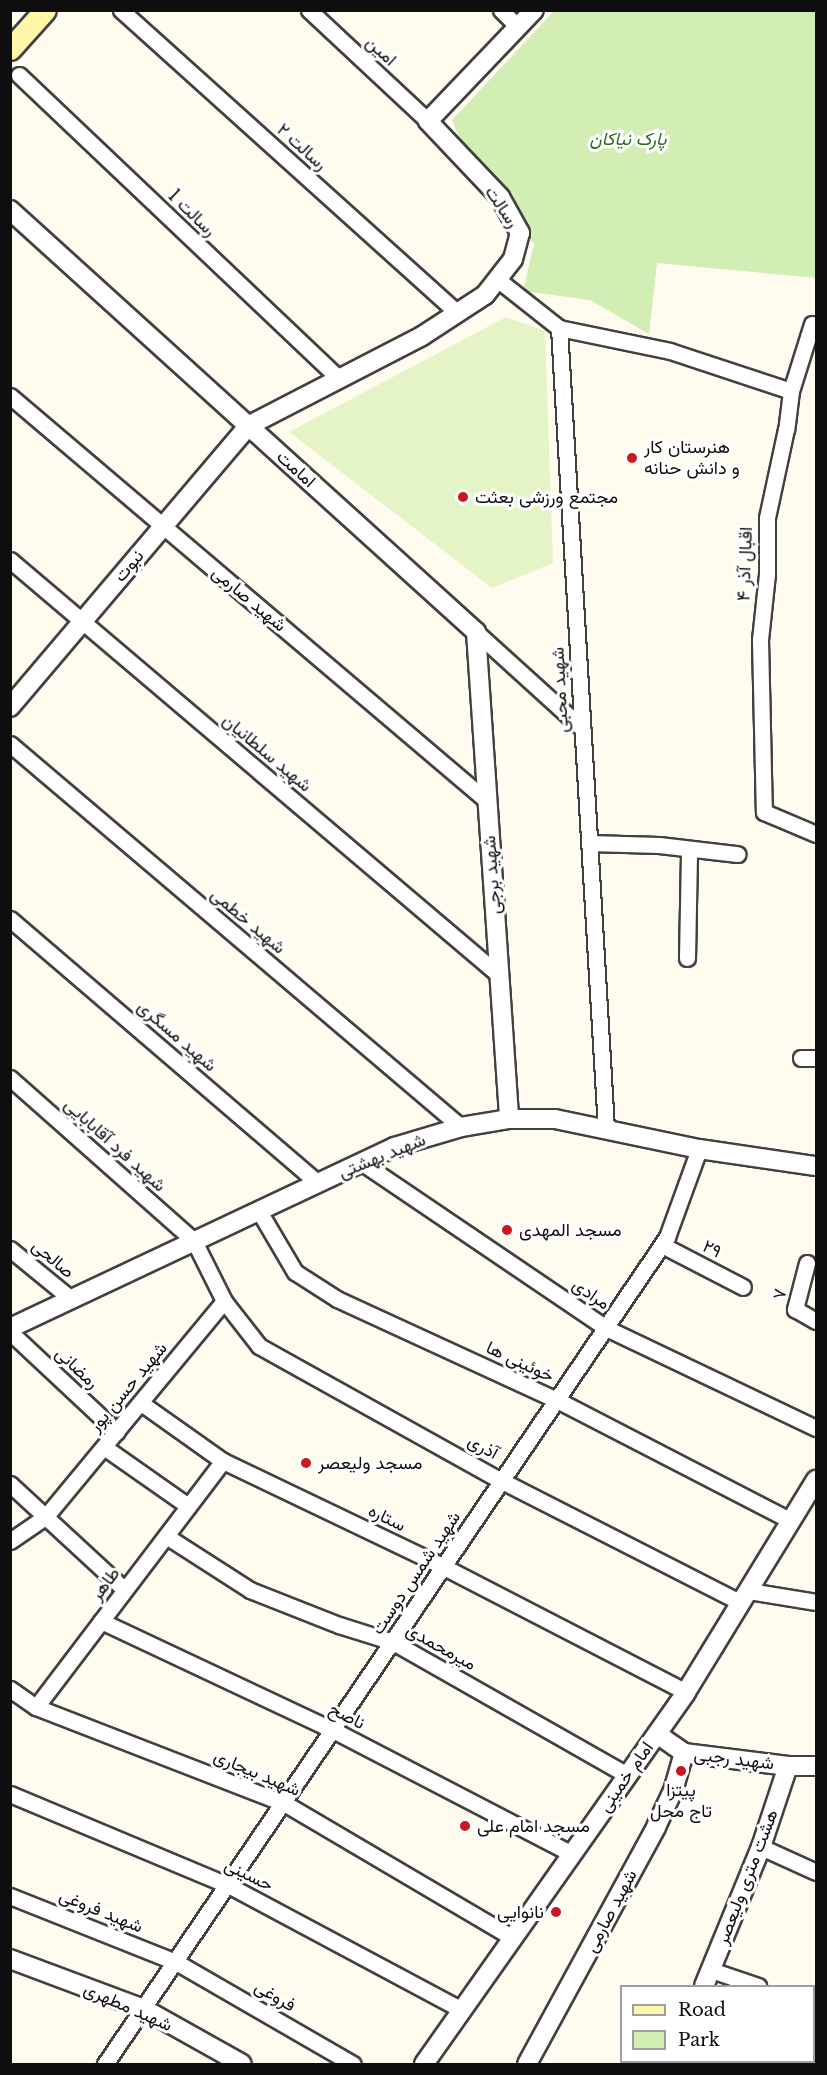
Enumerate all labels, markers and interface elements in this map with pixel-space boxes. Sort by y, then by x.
street label: امین [361,32,401,70]
street label: رسالت ۲ [272,119,332,175]
park label: پارک نیاکان [590,128,666,150]
street label: رسالت [480,182,524,232]
street label: رسالت 1 [163,185,221,241]
place label: هنرستان کار و دانش حنانه [644,437,740,480]
street label: امامت [272,446,320,492]
marker: هنرستان کار و دانش حنانه [625,451,639,465]
place label: مجتمع ورزشی بعثت [475,486,618,508]
marker: مجتمع ورزشی بعثت [456,490,470,504]
street label: اقبال آذر ۴ [733,526,757,602]
street label: نبوت [109,546,149,586]
street label: شهید صارمی [207,562,291,636]
street label: شهید محبی [547,647,573,733]
street label: شهید سلطانیان [218,709,316,797]
street label: شهید برجی [478,835,506,915]
street label: شهید خطمی [206,884,290,958]
street label: شهید مسگری [133,996,221,1076]
street label: شهید فرد آقابابایی [60,1094,170,1196]
street label: شهید بهشتی [335,1129,429,1183]
place label: مسجد المهدی [519,1219,622,1241]
marker: مسجد المهدی [500,1223,514,1237]
street label: صالحی [27,1235,79,1283]
street label: ۲۹ [699,1235,725,1263]
street label: مرادی [568,1274,614,1314]
street label: ۷ [769,1287,791,1301]
street label: خوئینی ها [483,1337,557,1387]
street label: شهید حسن پور [84,1338,172,1436]
street label: رمضانی [51,1343,103,1393]
street label: آذری [464,1430,502,1464]
place label: مسجد ولیعصر [318,1452,422,1474]
marker: مسجد ولیعصر [299,1456,313,1470]
street label: ستاره [365,1500,409,1536]
street label: شهید شمس دوست [367,1507,465,1639]
street label: طاهر [86,1563,124,1605]
street label: میرمحمدی [402,1619,480,1675]
street label: ناصح [325,1698,369,1734]
street label: امام خمینی [594,1738,658,1816]
street label: شهید رجبی [693,1743,775,1775]
street label: شهید بیجاری [210,1745,304,1801]
marker: پیتزا تاج محل [674,1764,688,1778]
place label: پیتزا تاج محل [650,1780,712,1822]
street label: هشت متری ولیعصر [711,1806,783,1948]
place label: مسجد امام علی [477,1815,590,1837]
marker: مسجد امام علی [458,1819,472,1833]
street label: حسینی [221,1854,277,1896]
street label: شهید صارمی [580,1866,642,1956]
street label: شهید فروغی [56,1884,146,1938]
place label: نانوایی [497,1901,544,1923]
marker: نانوایی [549,1905,563,1919]
street label: فروغی [251,1976,299,2016]
street label: شهید مطهری [80,1978,176,2036]
legend [620,1985,815,2063]
text: Road [678,1999,726,2021]
text: Park [678,2029,720,2051]

